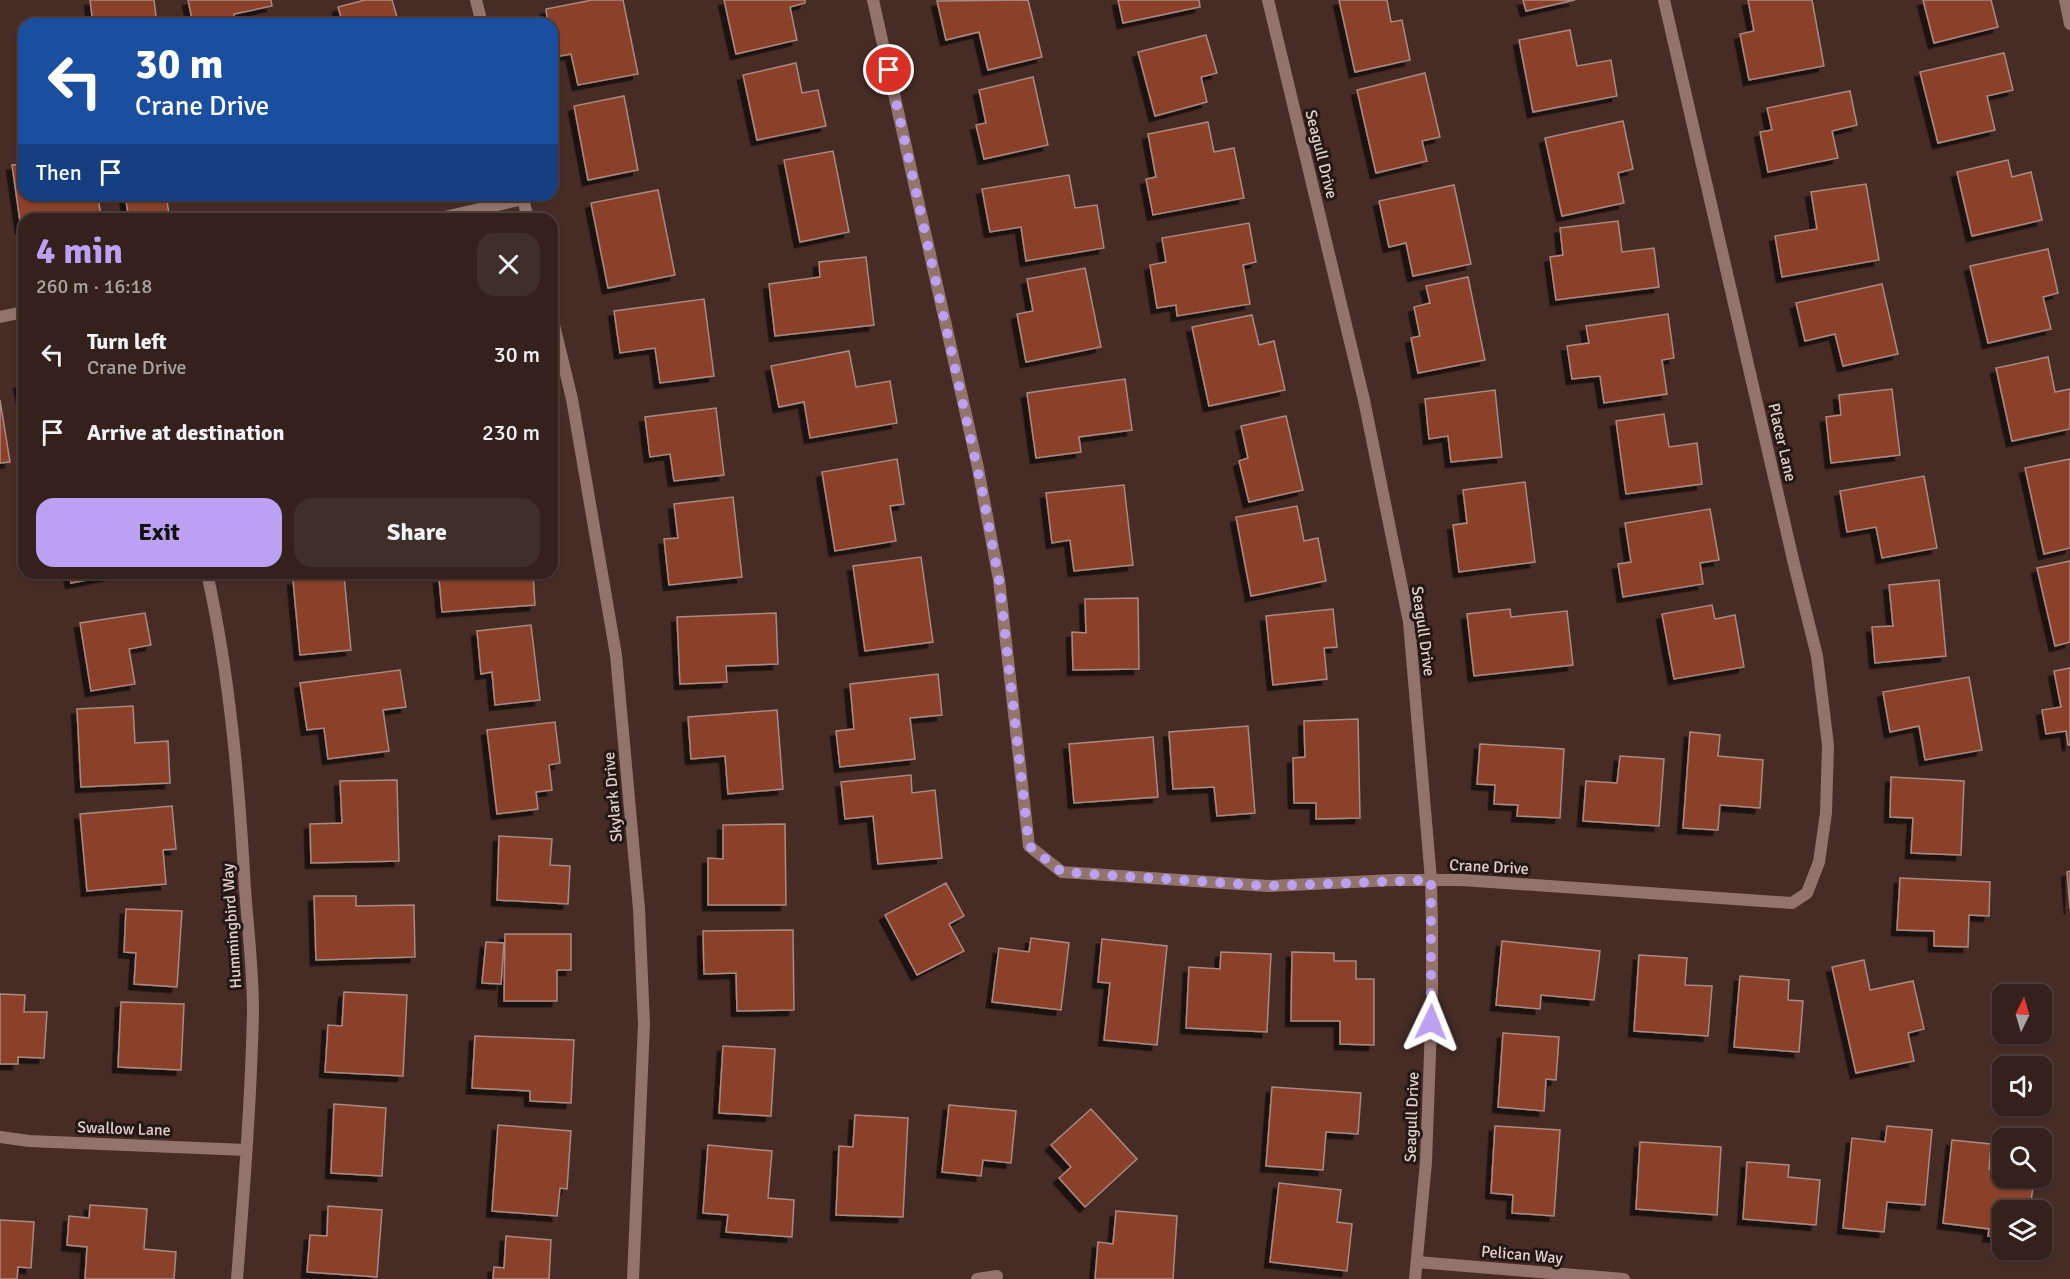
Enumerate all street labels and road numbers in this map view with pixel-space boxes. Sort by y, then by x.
street label: Seagull Drive [1300,108,1342,201]
street label: Placer Lane [1763,401,1801,483]
street label: Seagull Drive [1407,585,1439,677]
street label: Skylark Drive [599,751,627,843]
street label: Crane Drive [1449,855,1529,879]
street label: Hummingbird Way [218,862,246,989]
street label: Seagull Drive [1400,1071,1424,1163]
street label: Swallow Lane [77,1117,171,1141]
street label: Pelican Way [1480,1241,1564,1269]

